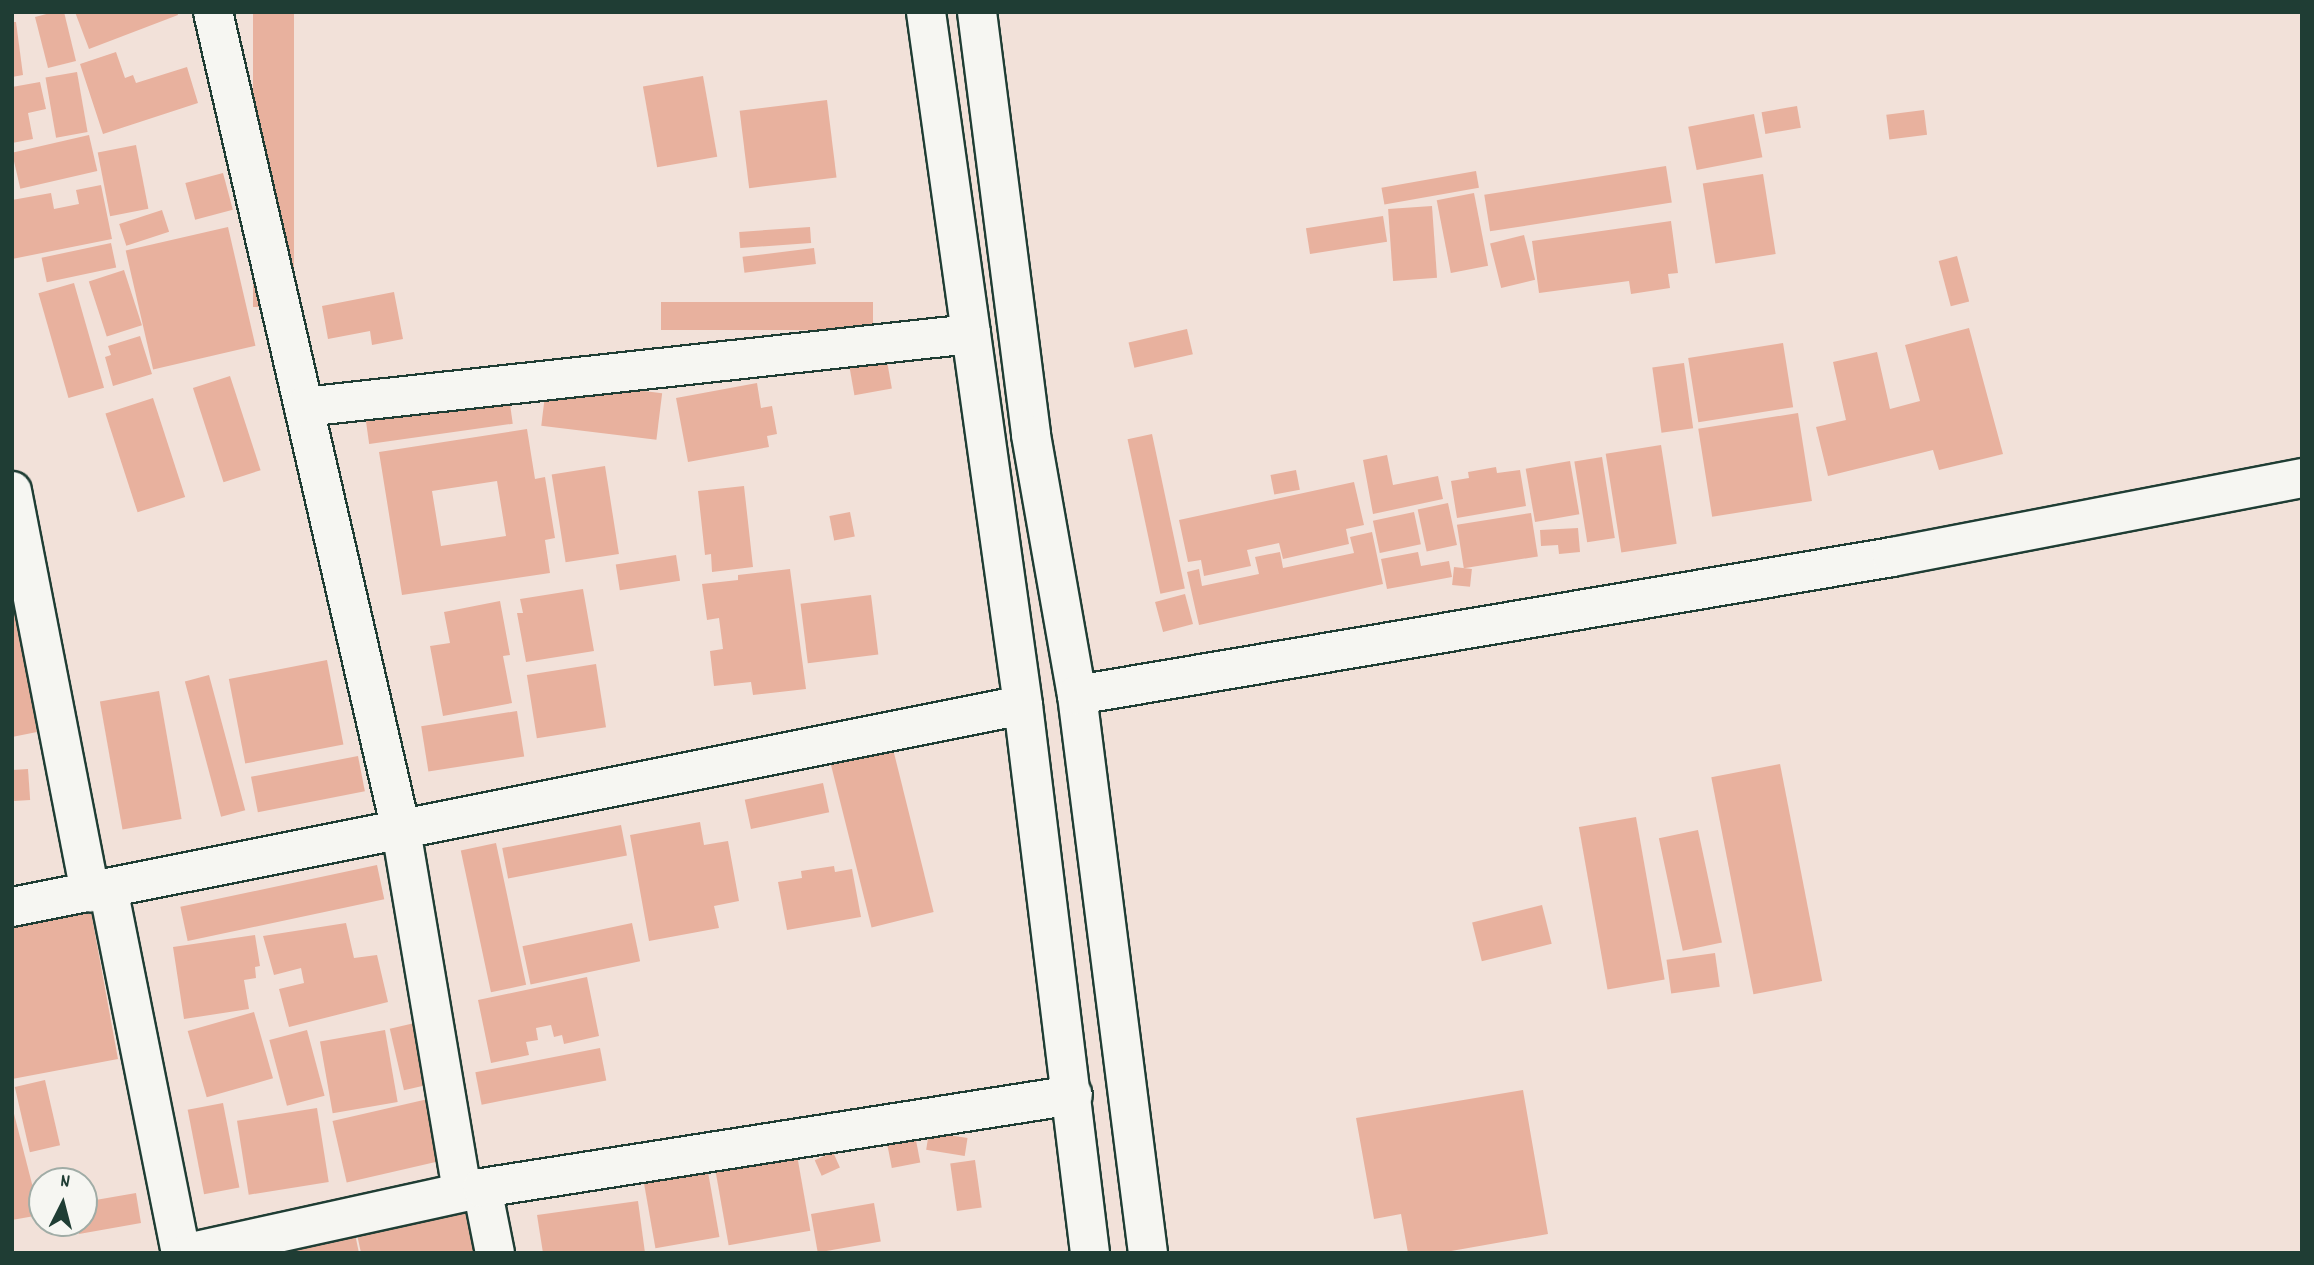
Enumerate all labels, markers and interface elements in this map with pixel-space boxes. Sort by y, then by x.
north arrow [28,1167,98,1237]
text: N [59,1169,71,1197]

